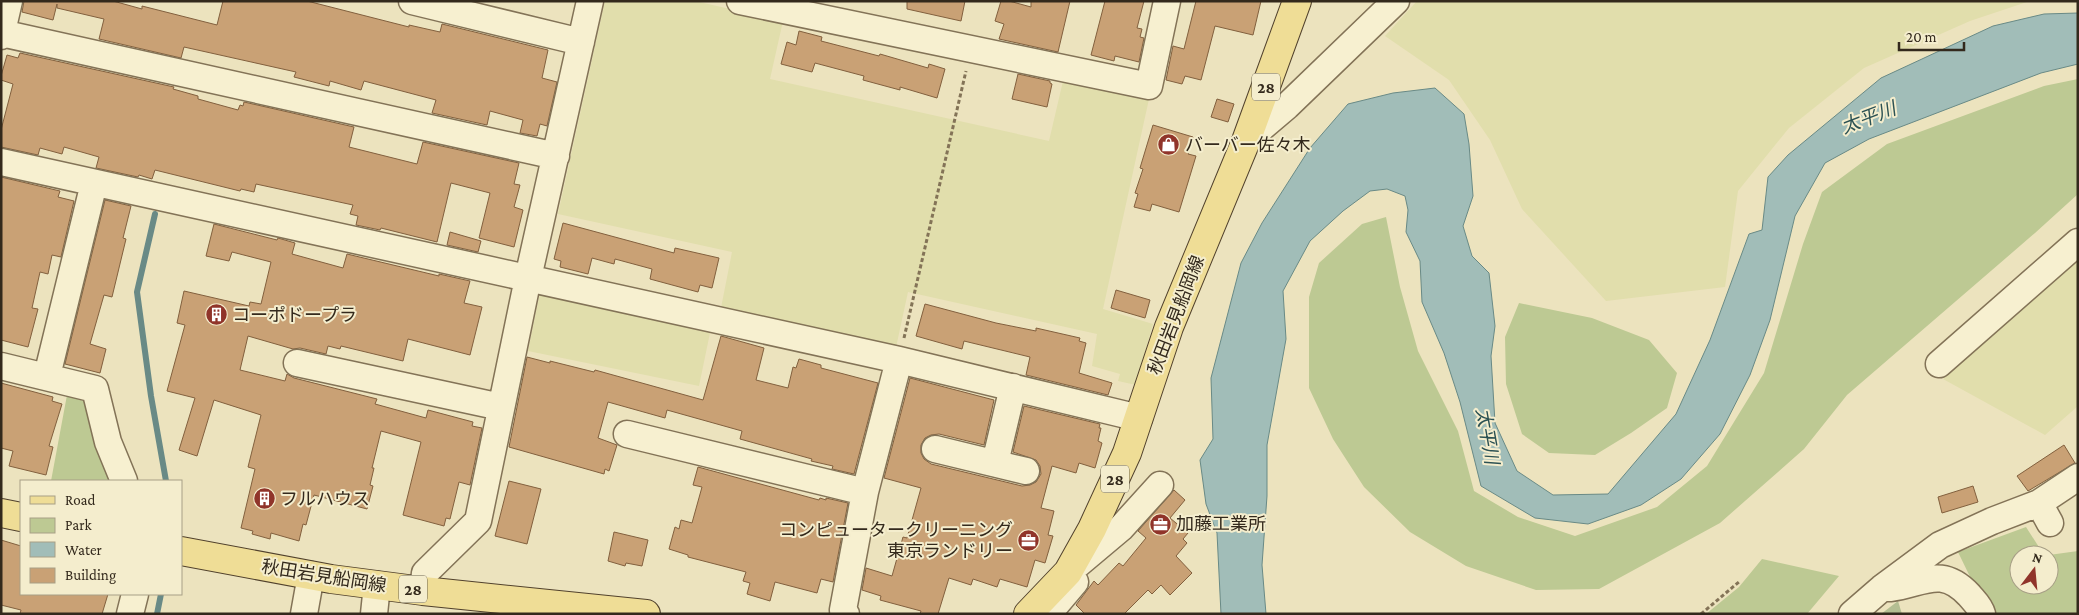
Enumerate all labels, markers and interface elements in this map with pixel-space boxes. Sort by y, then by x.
scale bar [1899,20,1964,52]
text: 20 m [1906,29,1937,45]
road number: 28 [1252,74,1280,100]
water label: 太平川 [1838,97,1900,137]
shop icon: バーバー佐々木 [1157,133,1181,157]
place label: バーバー佐々木 [1185,135,1311,155]
street label: 秋田岩見船岡線 [1144,253,1208,377]
building icon: コーポドープラ [204,303,228,327]
place label: コーポドープラ [232,305,357,325]
water label: 太平川 [1472,406,1503,468]
road number: 28 [1101,466,1129,492]
legend [20,480,182,595]
building icon: フルハウス [252,487,276,511]
place label: フルハウス [280,489,370,509]
text: Road [65,492,96,508]
office icon: 加藤工業所 [1148,512,1172,536]
place label: 加藤工業所 [1176,514,1266,534]
text: Park [65,517,92,533]
place label: コンピュータークリーニング 東京ランドリー [779,520,1013,561]
office icon: コンピュータークリーニング 東京ランドリー [1017,528,1041,552]
text: Water [65,542,102,558]
north arrow [2009,545,2059,595]
text: N [2031,548,2045,567]
street label: 秋田岩見船岡線 [260,556,388,596]
text: Building [65,567,116,584]
road number: 28 [399,576,427,602]

